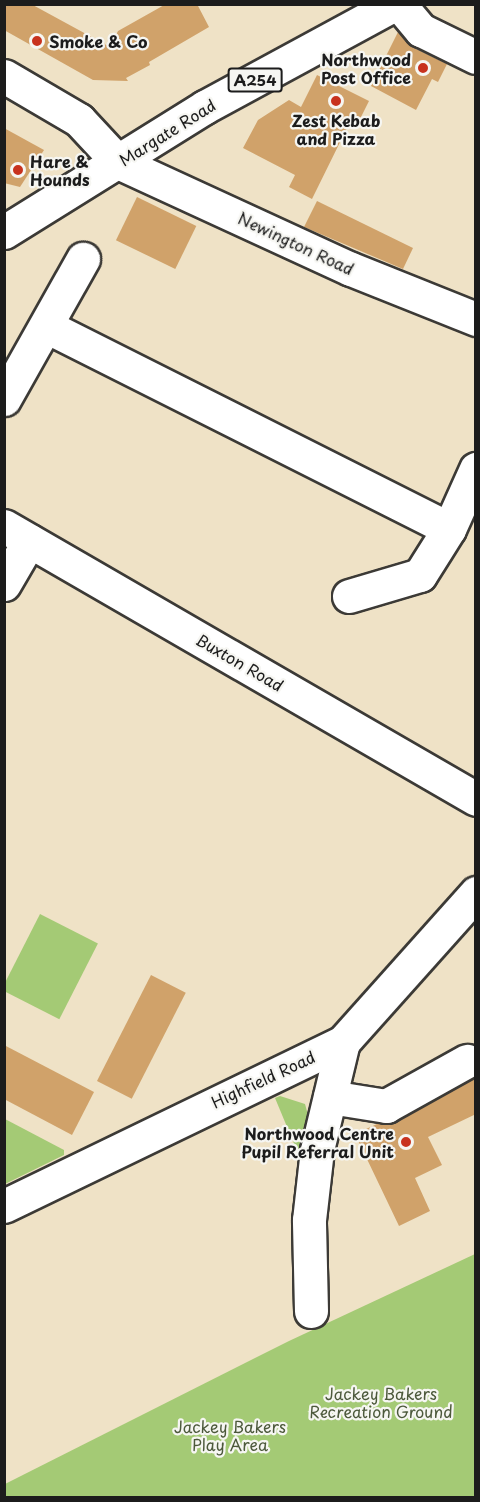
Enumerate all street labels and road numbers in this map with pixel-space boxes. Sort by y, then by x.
road number: A254 [226,68,284,92]
street label: Margate Road [115,95,219,169]
street label: Newington Road [235,208,357,278]
street label: Buxton Road [193,629,287,695]
street label: Highfield Road [208,1046,318,1112]

